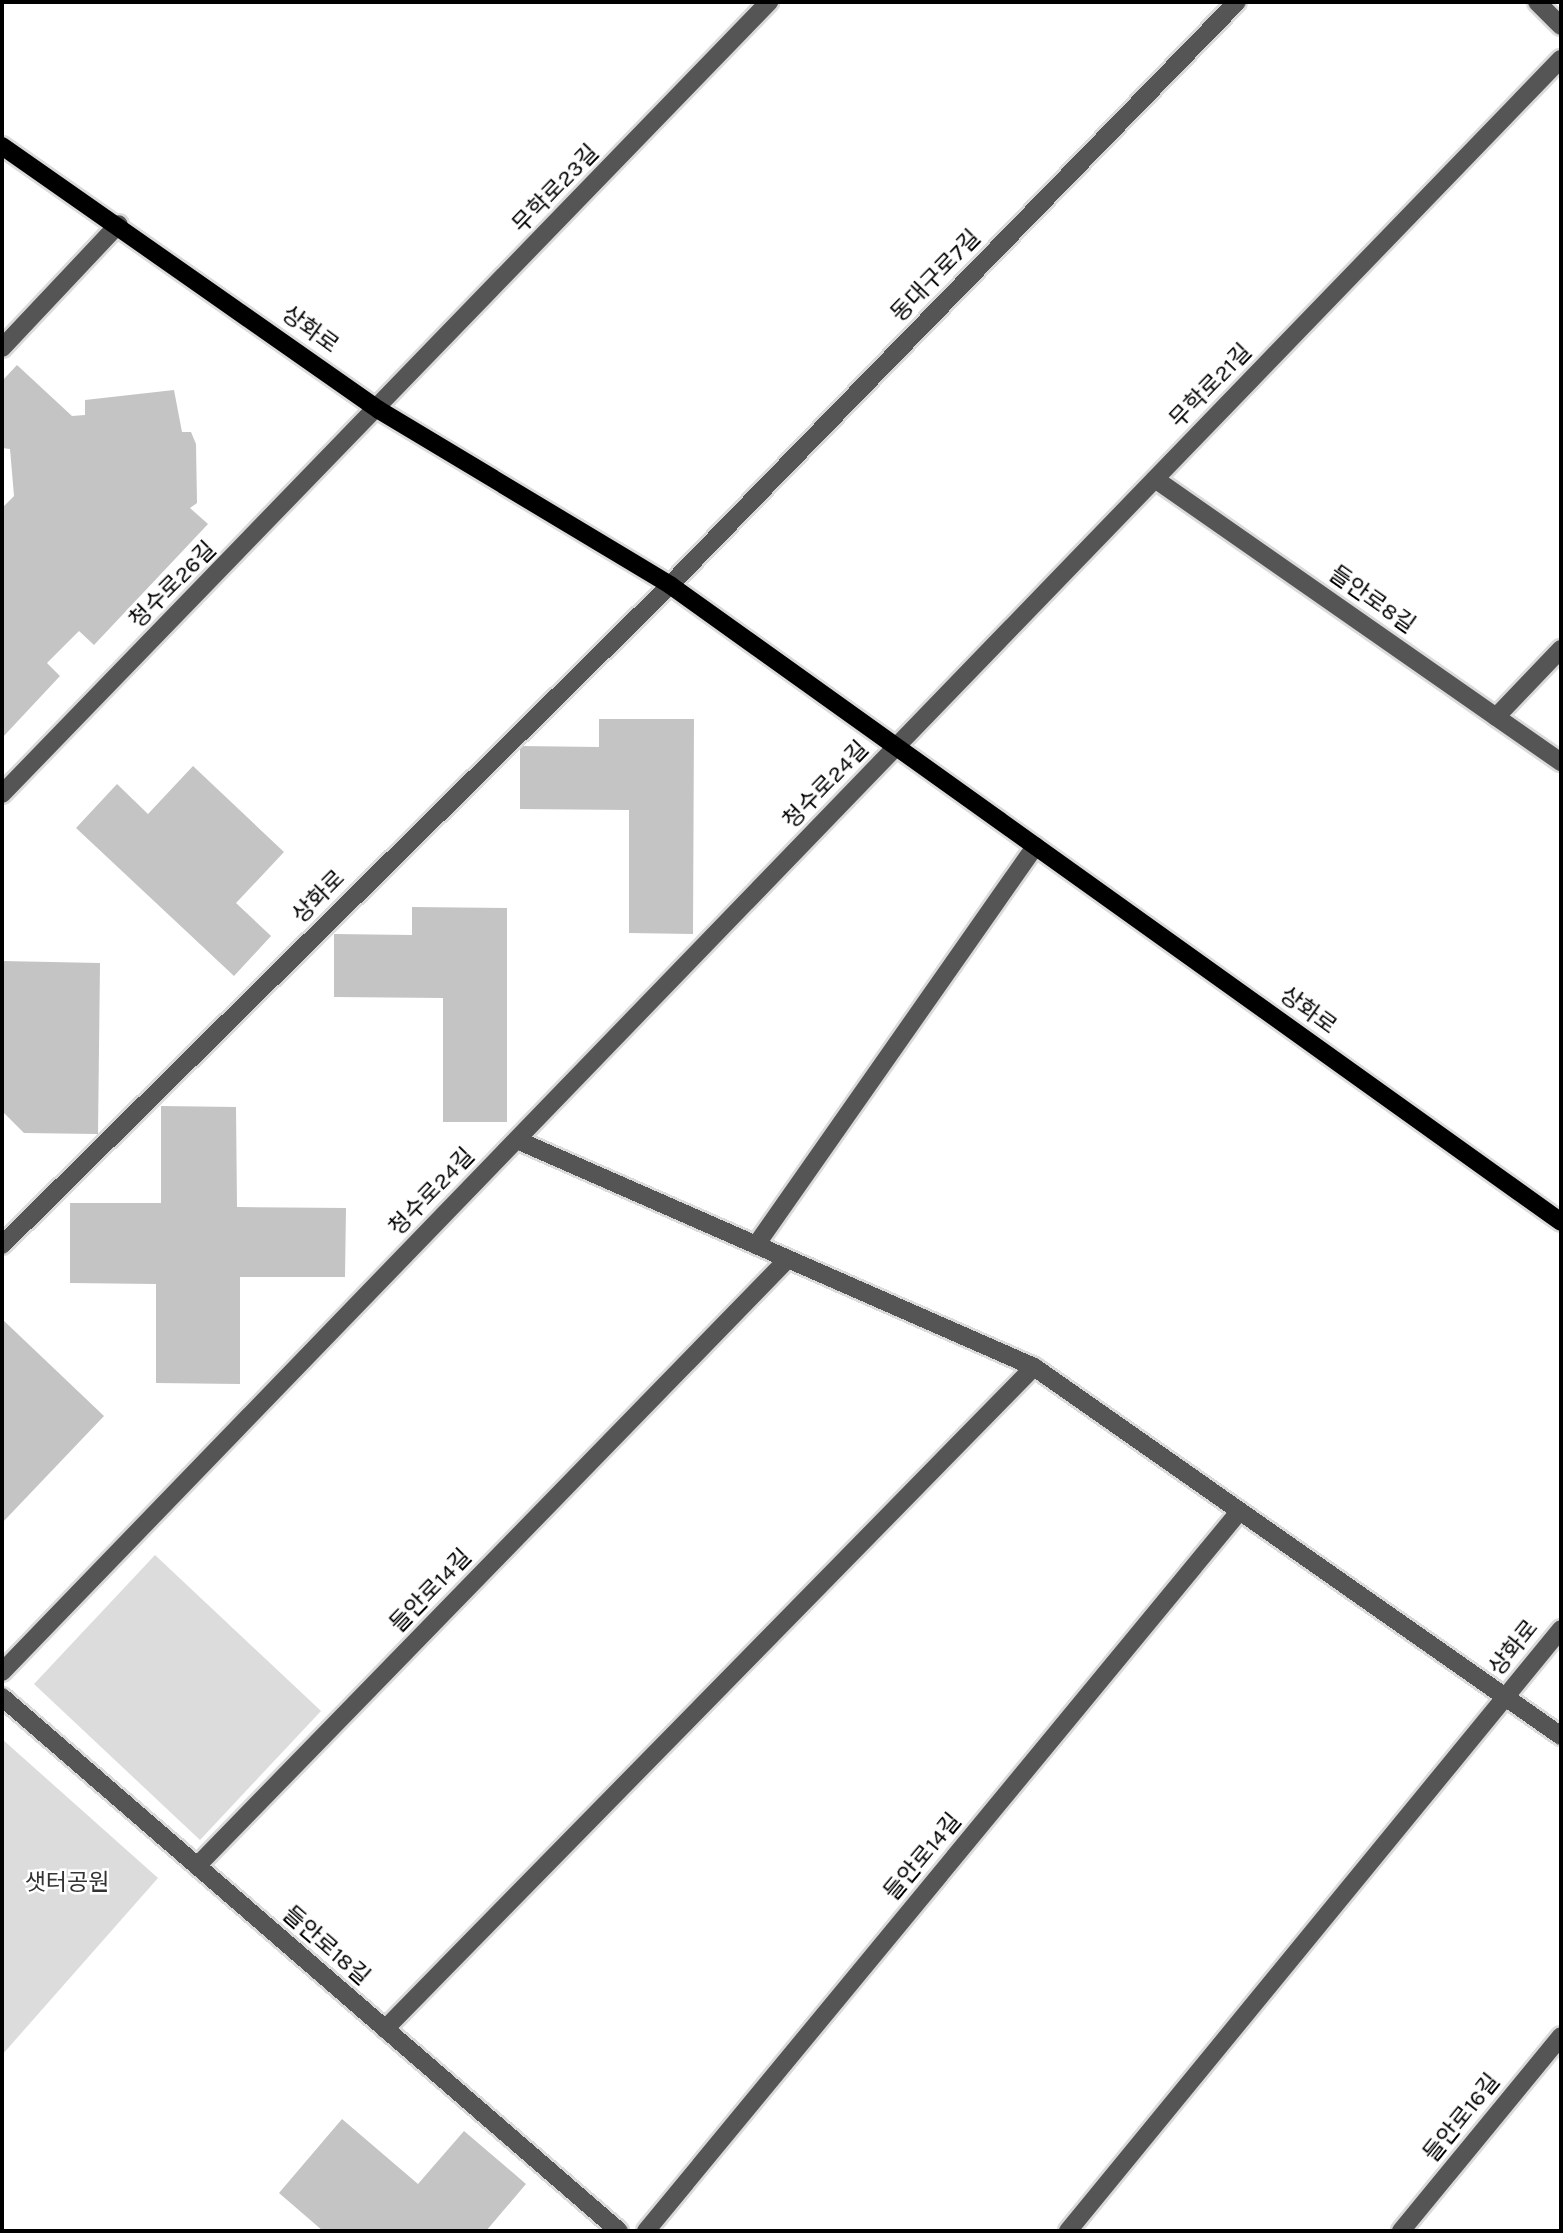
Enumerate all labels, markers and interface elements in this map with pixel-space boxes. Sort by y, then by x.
street label: 무학로23길 [507,139,605,239]
street label: 동대구로7길 [886,224,986,328]
street label: 상화로 [276,300,344,360]
street label: 무학로21길 [1164,338,1258,434]
street label: 청수로26길 [124,536,222,634]
street label: 들안로8길 [1324,560,1420,640]
street label: 청수로24길 [778,736,874,834]
street label: 상화로 [287,865,351,929]
street label: 상화로 [1274,981,1342,1041]
street label: 청수로24길 [384,1143,480,1241]
street label: 들안로14길 [385,1544,477,1638]
street label: 상화로 [1483,1615,1545,1681]
street label: 들안로14길 [879,1808,967,1906]
park label: 샛터공원 [25,1869,109,1897]
street label: 들안로18길 [277,1901,375,1991]
street label: 들안로16길 [1418,2068,1506,2168]

